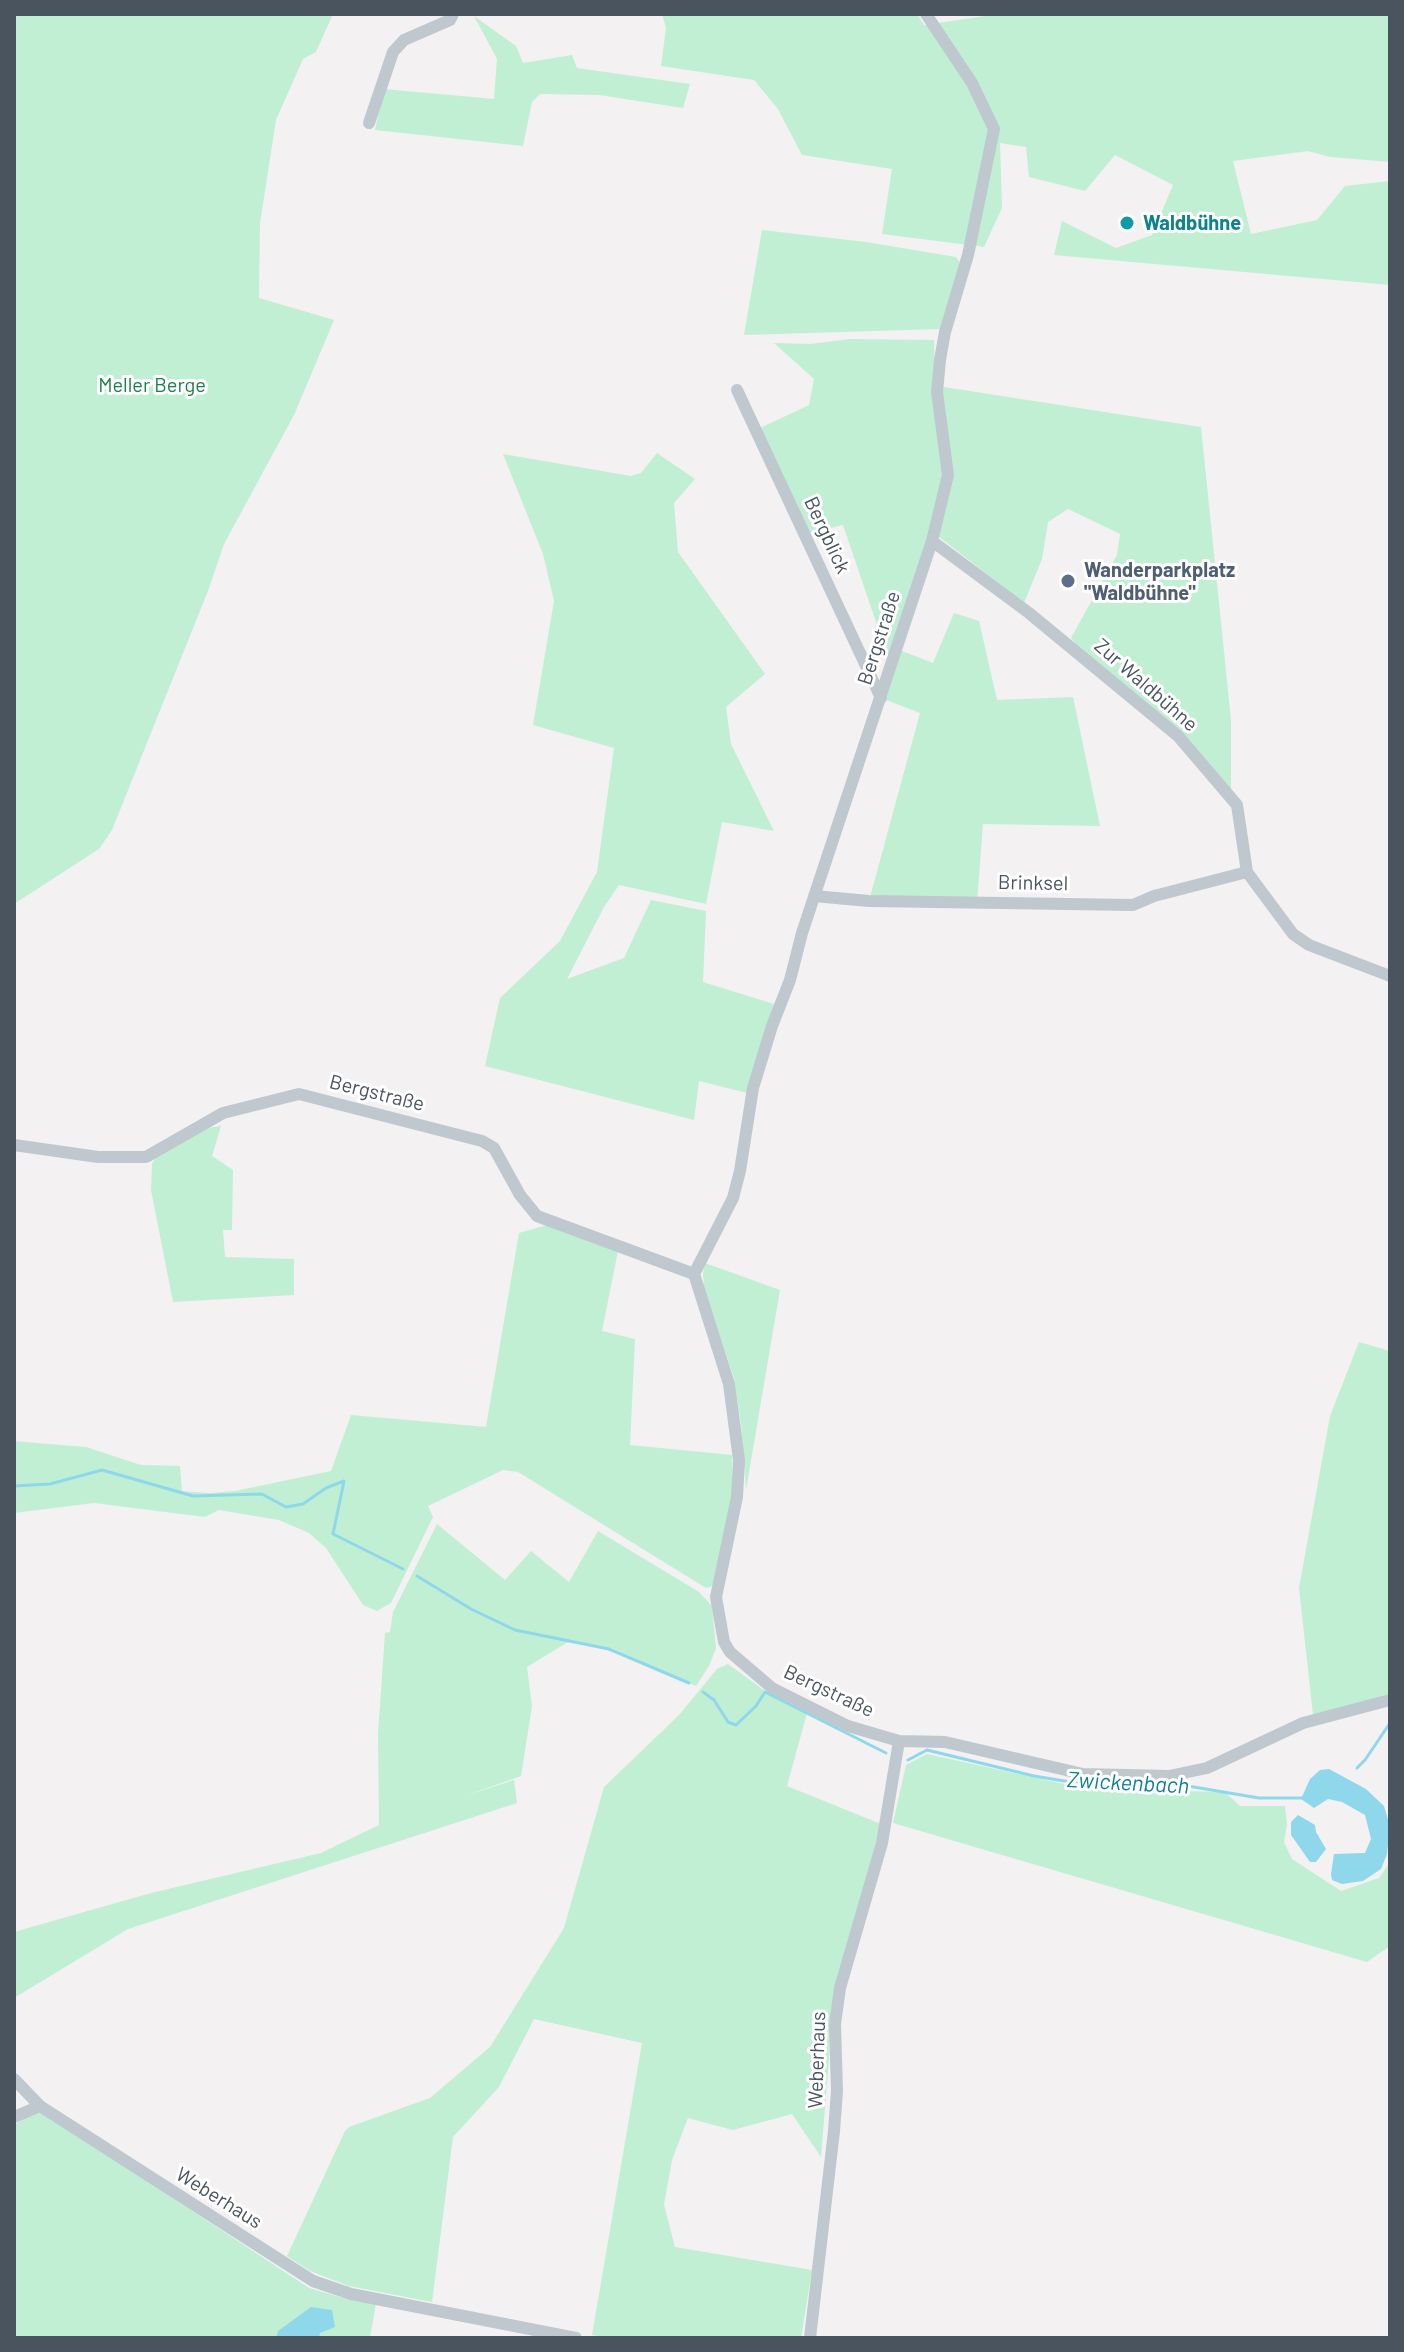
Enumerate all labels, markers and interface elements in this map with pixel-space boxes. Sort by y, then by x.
place label: Waldbühne [1143,211,1241,235]
marker: Waldbühne [1118,214,1136,232]
park label: Meller Berge [98,373,206,397]
street label: Bergblick [799,493,855,577]
place label: Wanderparkplatz "Waldbühne" [1084,558,1235,605]
marker: Wanderparkplatz "Waldbühne" [1059,572,1077,590]
street label: Bergstraße [853,588,905,688]
street label: Zur Waldbühne [1089,634,1203,736]
street label: Brinksel [998,870,1068,896]
street label: Bergstraße [327,1070,427,1116]
street label: Bergstraße [780,1660,878,1722]
water label: Zwickenbach [1066,1767,1190,1799]
street label: Weberhaus [803,2011,831,2109]
street label: Weberhaus [171,2162,267,2234]

